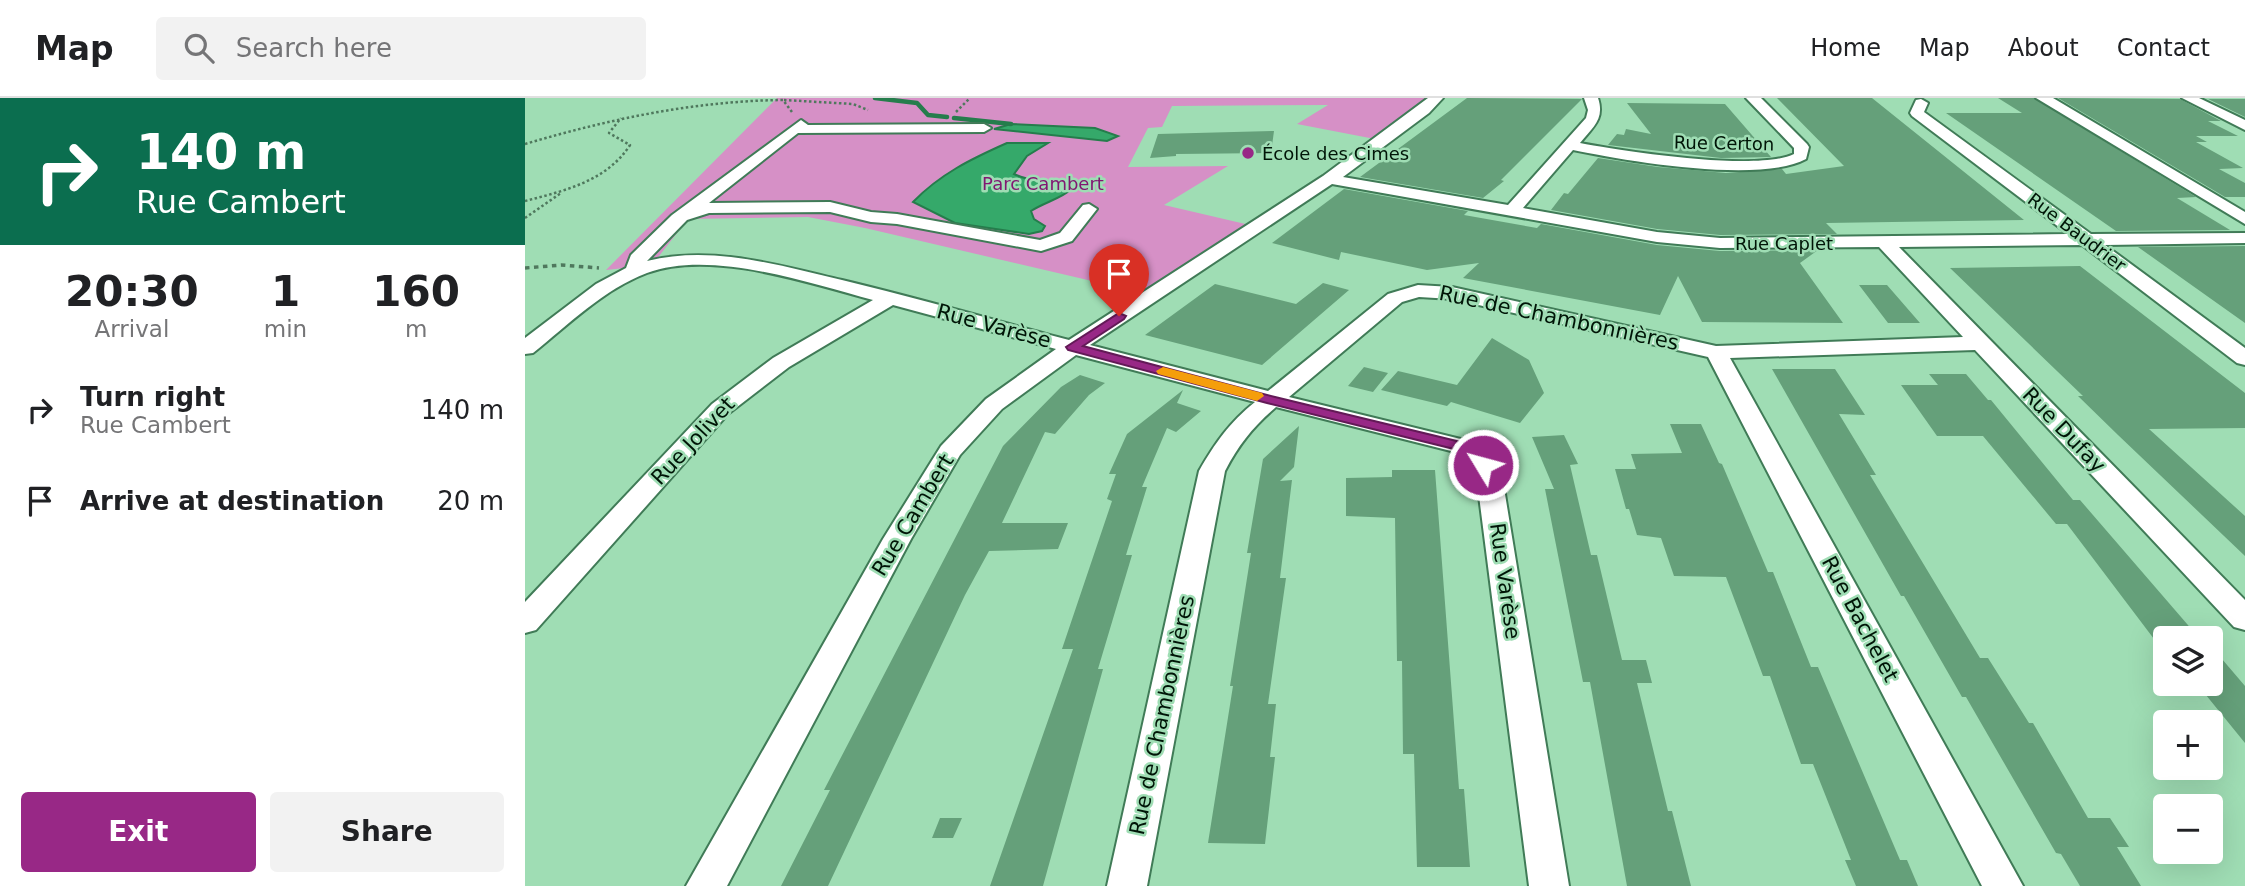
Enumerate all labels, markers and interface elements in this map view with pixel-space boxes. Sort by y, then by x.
search box [156,17,646,80]
text: Map [35,29,114,68]
icon: search [180,29,218,67]
text: Search here [236,33,392,63]
text: Home [1810,34,1881,62]
text: Map [1919,34,1970,62]
text: About [2008,34,2079,62]
text: Contact [2117,34,2210,62]
text: 140 m [136,124,306,181]
icon: right [21,126,112,217]
street label: Rue Certon [1674,132,1774,154]
place label: École des Cimes [1262,143,1409,164]
marker: École des Cimes [1240,145,1256,161]
park label: Parc Cambert [982,173,1104,194]
text: Rue Cambert [136,183,346,221]
street label: Rue Baudrier [2024,188,2131,276]
street label: Rue Caplet [1735,233,1833,254]
pin [1089,244,1149,316]
icon: arrive [1100,255,1138,293]
text: 20:30 [65,267,199,316]
text: 1 [271,267,300,316]
text: 160 [372,267,460,316]
street label: Rue de Chambonnières [1437,281,1681,355]
street label: Rue Varèse [934,299,1054,353]
text: Arrival [95,316,169,342]
text: min [264,316,307,342]
text: m [405,316,427,342]
text: Turn right [80,382,225,412]
street label: Rue Dufay [2018,383,2110,477]
icon: right [21,391,59,429]
street label: Rue Jolivet [646,392,740,490]
text: 140 m [421,395,504,425]
text: Rue Cambert [80,412,231,438]
position arrow [1446,428,1520,502]
street label: Rue Cambert [867,450,959,580]
icon: arrive [21,482,59,520]
text: Arrive at destination [80,486,384,516]
text: 20 m [437,486,504,516]
street label: Rue Varèse [1485,521,1525,641]
street label: Rue Bachelet [1817,552,1903,686]
street label: Rue de Chambonnières [1125,593,1199,837]
map controls [2153,626,2223,864]
button: layers [2153,626,2223,696]
button: + [2153,710,2223,780]
button: Exit [21,792,256,872]
button: Share [270,792,504,872]
button: − [2153,794,2223,864]

